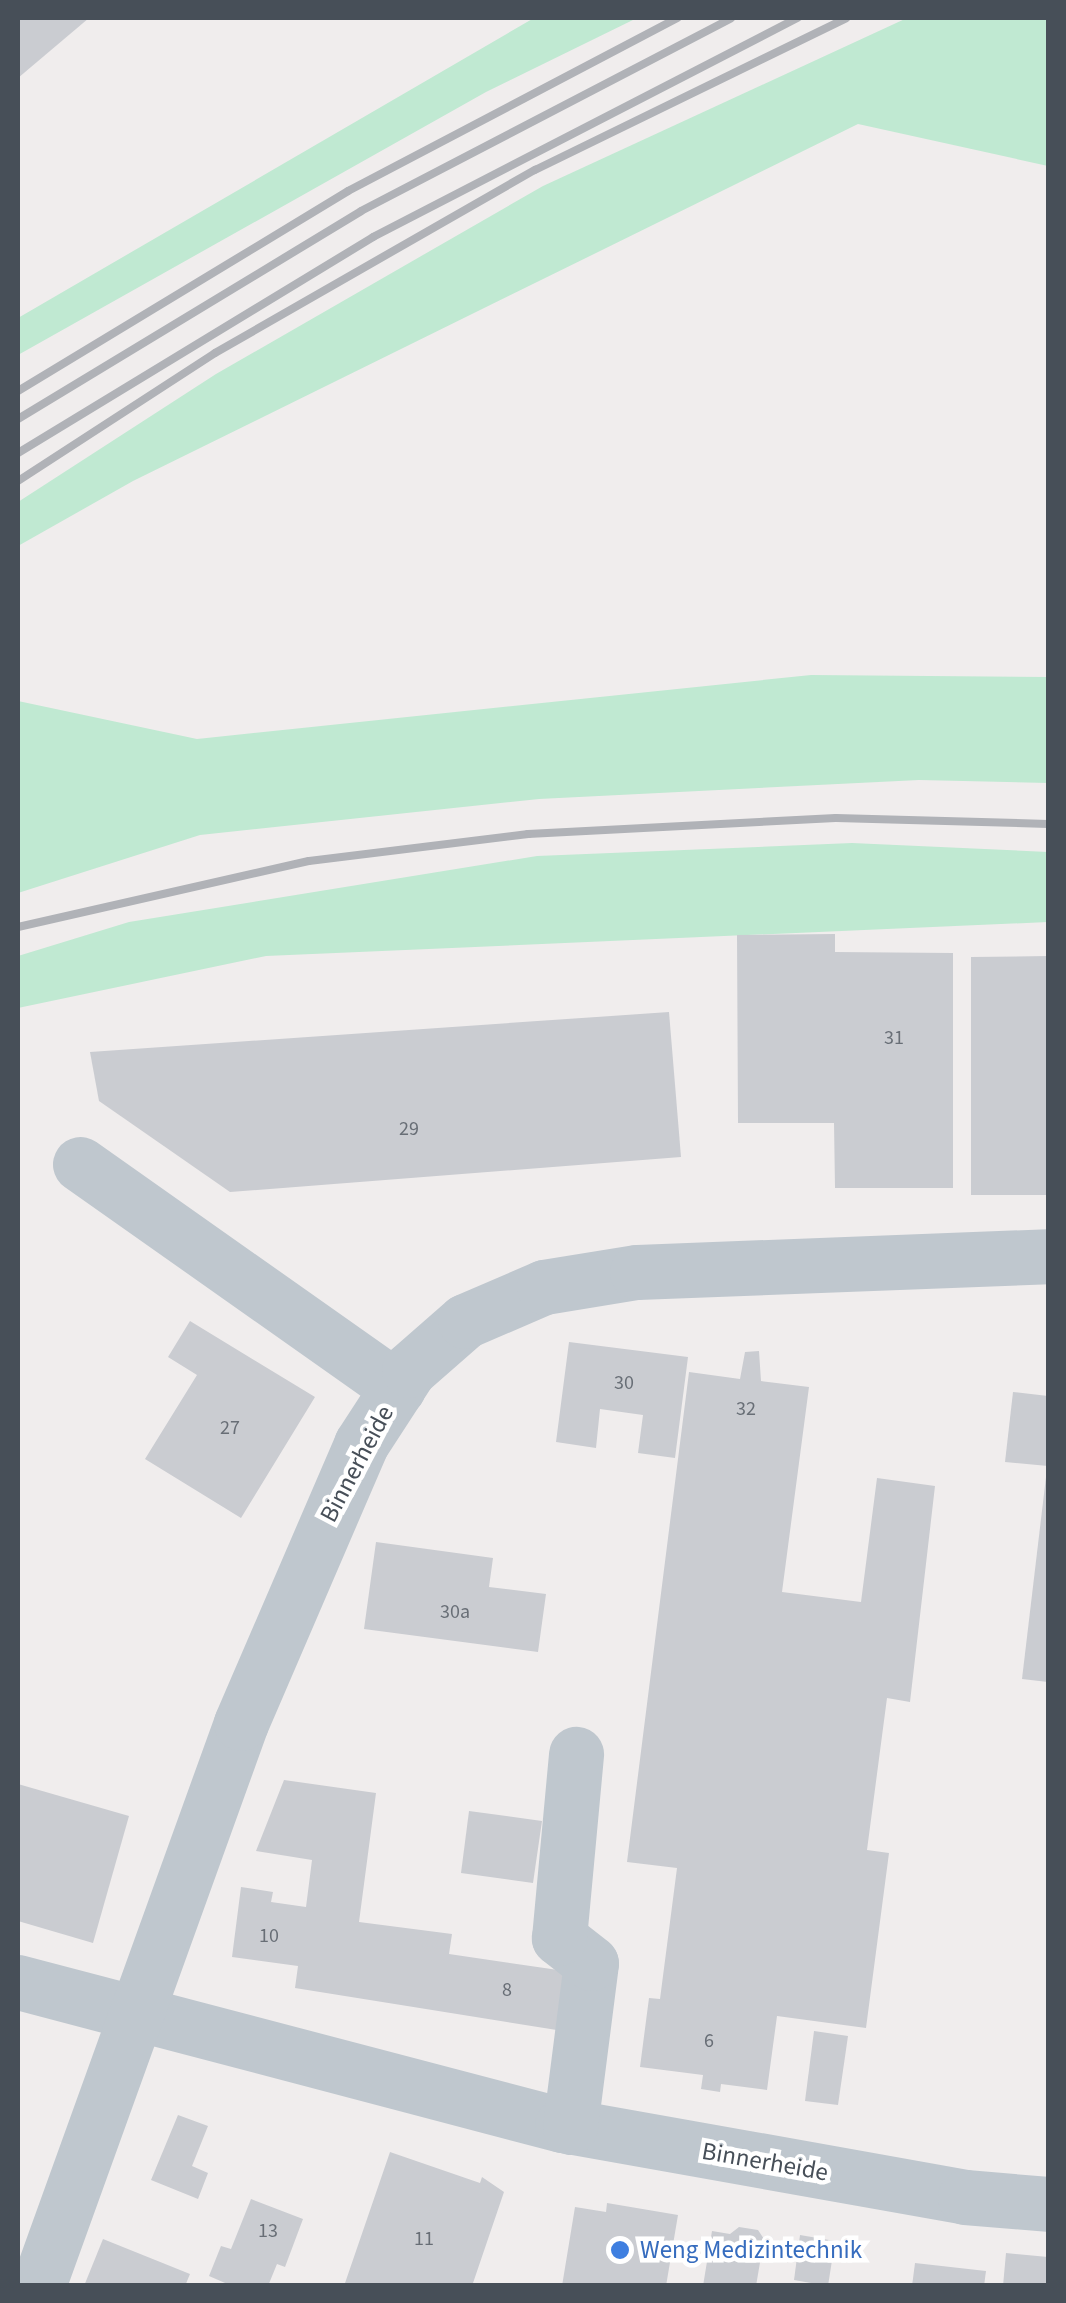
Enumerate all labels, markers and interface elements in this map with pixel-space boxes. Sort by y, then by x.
house number: 31 [884,1026,904,1050]
house number: 29 [399,1117,419,1141]
house number: 30 [614,1371,634,1395]
house number: 32 [736,1397,756,1421]
street label: Binnerheide [314,1401,400,1527]
house number: 27 [220,1416,240,1440]
house number: 30a [440,1600,470,1624]
house number: 10 [259,1924,279,1948]
house number: 8 [502,1978,512,2002]
house number: 6 [704,2029,714,2053]
street label: Binnerheide [700,2136,830,2188]
house number: 13 [258,2219,278,2243]
house number: 11 [414,2227,434,2251]
place label: Weng Medizintechnik [640,2235,862,2265]
marker: Weng Medizintechnik [609,2239,631,2261]

